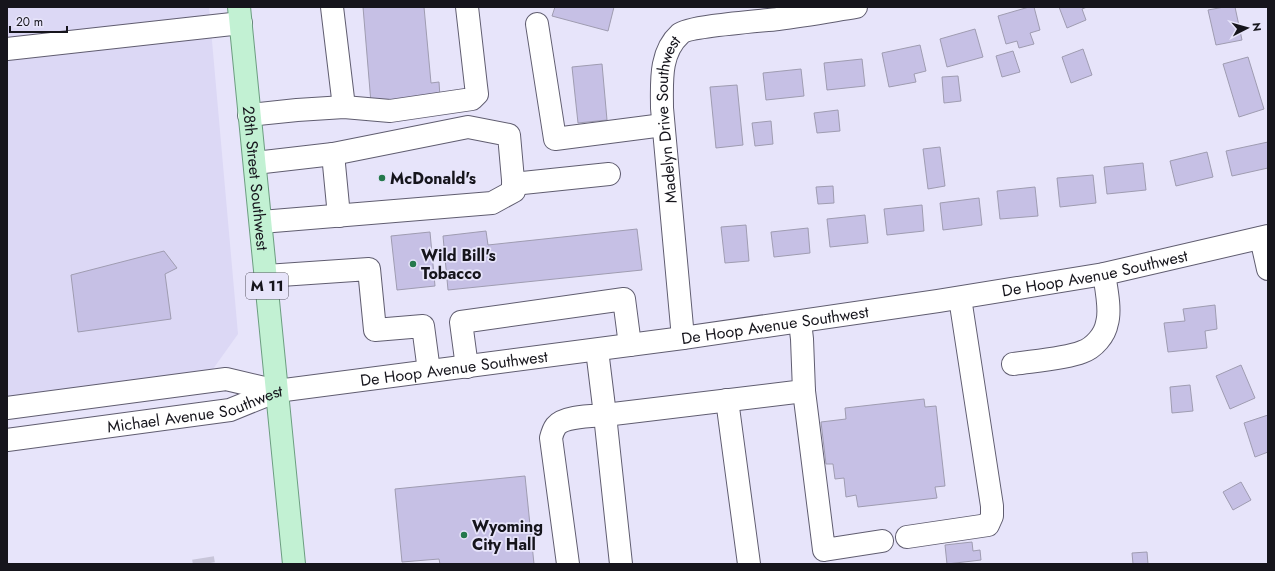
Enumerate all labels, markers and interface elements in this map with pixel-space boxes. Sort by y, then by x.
scale bar [10,8,67,34]
north arrow [1227,8,1267,48]
text: 20 m [16,13,43,31]
text: N [1249,22,1265,32]
street label: Madelyn Drive Southwest [650,30,685,204]
street label: 28th Street Southwest [237,105,274,252]
place label: McDonald's [390,167,476,190]
marker: McDonald's [377,173,387,183]
street label: De Hoop Avenue Southwest [1000,243,1190,302]
place label: Wild Bill's Tobacco [421,244,496,285]
marker: Wild Bill's Tobacco [408,259,418,269]
road number: M 11 [246,273,288,299]
street label: De Hoop Avenue Southwest [680,300,870,350]
street label: De Hoop Avenue Southwest [359,344,549,392]
street label: Michael Avenue Southwest [106,379,284,438]
place label: Wyoming City Hall [472,515,543,556]
marker: Wyoming City Hall [459,530,469,540]

